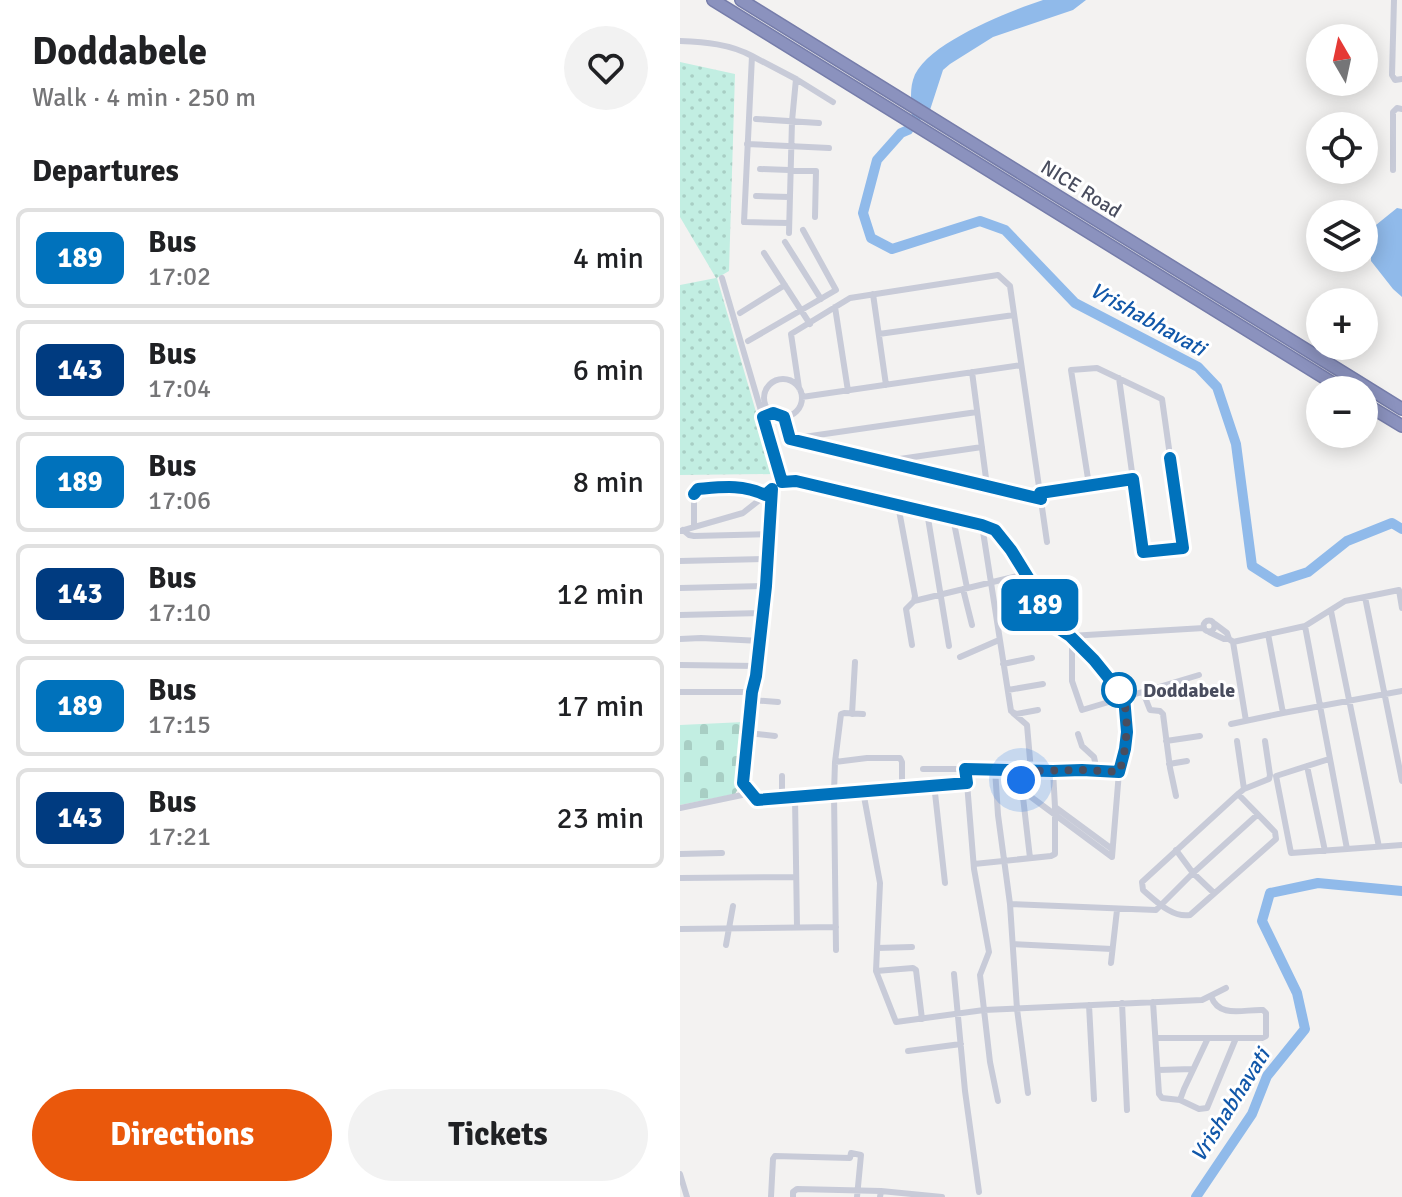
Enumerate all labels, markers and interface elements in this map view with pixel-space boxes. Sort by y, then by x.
north arrow [1306,24,1378,96]
map controls [1306,24,1378,448]
button: heart [564,26,648,110]
text: Doddabele [32,28,207,75]
text: Walk · 4 min · 250 m [32,82,256,114]
button: locate [1306,112,1378,184]
text: Departures [32,153,179,190]
street label: NICE Road [1036,155,1126,223]
button: layers [1306,200,1378,272]
text: Bus [148,224,196,261]
text: 4 min [573,240,644,277]
text: 189 [57,241,103,275]
text: 17:02 [148,261,211,293]
water label: Vrishabhavati [1085,276,1212,363]
button: + [1306,288,1378,360]
text: Bus [148,336,196,373]
text: 6 min [573,352,644,389]
text: 143 [57,353,103,387]
text: 17:04 [148,373,211,405]
button: − [1306,376,1378,448]
text: Bus [148,448,196,485]
text: 8 min [573,464,644,501]
text: 189 [57,465,103,499]
text: 17:06 [148,485,211,517]
text: Bus [148,560,196,597]
text: 12 min [557,576,644,613]
text: 143 [57,577,103,611]
line badge: 189 [994,579,1086,631]
text: 189 [1017,588,1063,622]
text: 17:10 [148,597,211,629]
text: Bus [148,672,196,709]
marker: Doddabele [1102,673,1136,707]
place label: Doddabele [1143,678,1235,703]
text: 17 min [557,688,644,725]
text: 189 [57,689,103,723]
text: 17:15 [148,709,211,741]
your location [1001,760,1041,800]
text: Bus [148,784,196,821]
text: 23 min [557,800,644,837]
text: 143 [57,801,103,835]
text: 17:21 [148,821,211,853]
water label: Vrishabhavati [1185,1042,1277,1167]
button: Directions [32,1089,332,1181]
button: Tickets [348,1089,648,1181]

